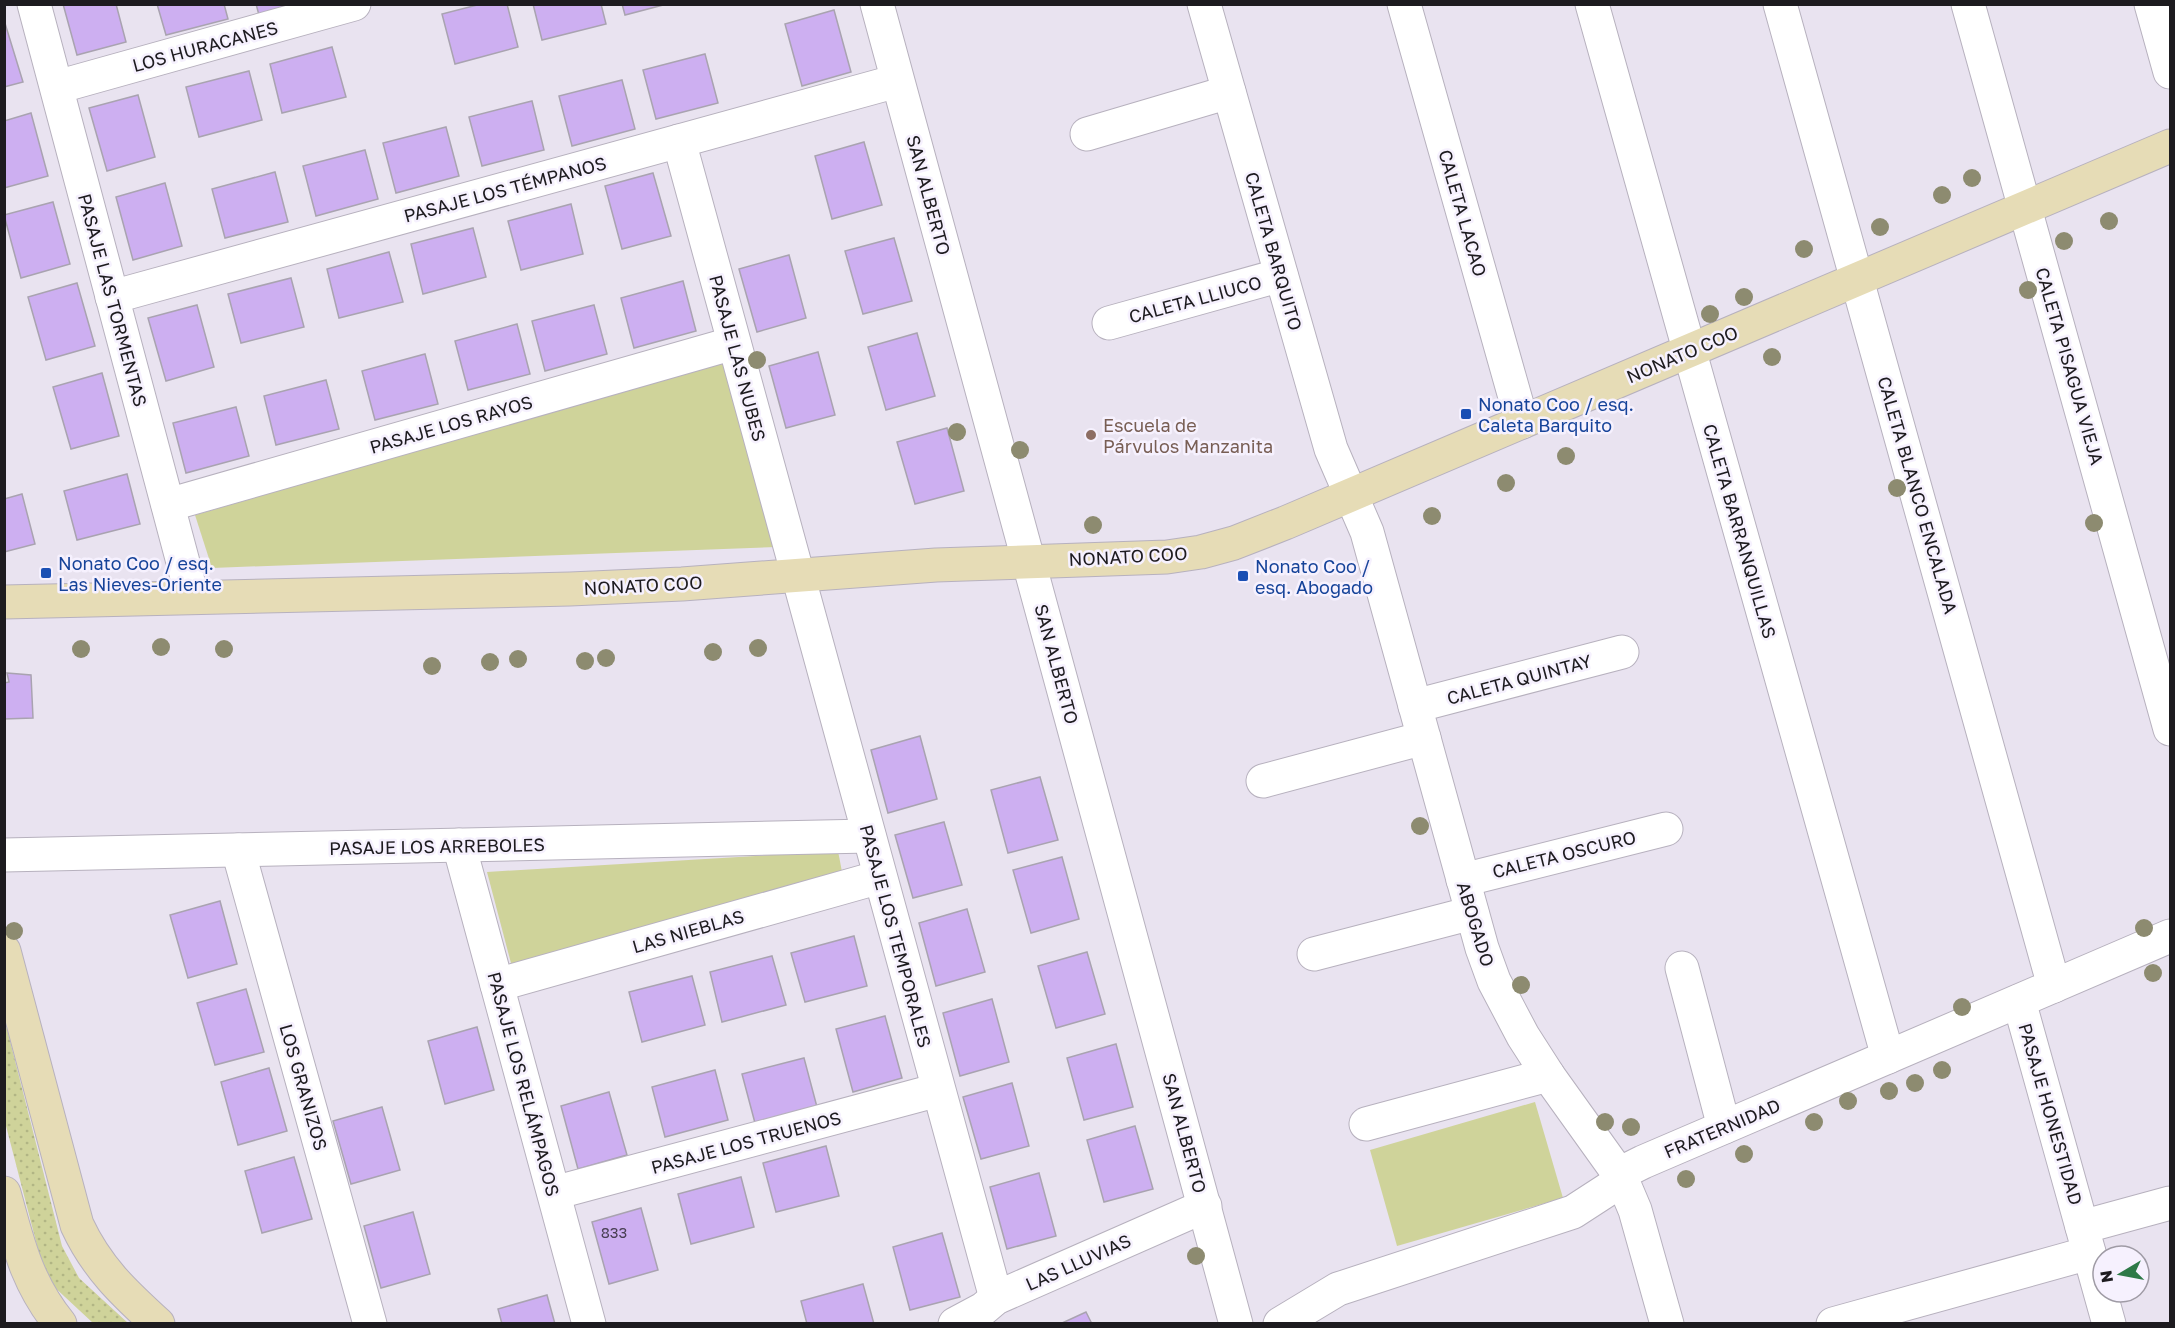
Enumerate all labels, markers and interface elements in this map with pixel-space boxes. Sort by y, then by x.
street label: LOS HURACANES [130,16,280,76]
street label: SAN ALBERTO [902,133,956,257]
street label: CALETA LACAO [1434,147,1492,279]
street label: PASAJE LOS TÉMPANOS [401,151,609,227]
street label: CALETA BARQUITO [1241,169,1307,333]
street label: PASAJE LAS TORMENTAS [74,191,152,409]
street label: CALETA PISAGUA VIEJA [2031,265,2109,467]
street label: CALETA LLIUCO [1126,271,1264,327]
street label: PASAJE LAS NUBES [705,272,771,444]
street label: NONATO COO [1623,321,1741,387]
street label: CALETA BLANCO ENCALADA [1874,374,1962,616]
street label: PASAJE LOS RAYOS [367,390,535,458]
place label: Nonato Coo / esq. Caleta Barquito [1478,393,1634,436]
marker: Nonato Coo / esq. Caleta Barquito [1459,407,1473,421]
place label: Escuela de Párvulos Manzanita [1103,414,1273,457]
street label: CALETA BARRANQUILLAS [1699,421,1781,641]
marker: Escuela de Párvulos Manzanita [1084,428,1098,442]
street label: NONATO COO [1068,542,1188,570]
place label: Nonato Coo / esq. Las Nieves-Oriente [58,552,222,595]
place label: Nonato Coo / esq. Abogado [1255,555,1373,598]
marker: Nonato Coo / esq. Las Nieves-Oriente [39,566,53,580]
marker: Nonato Coo / esq. Abogado [1236,569,1250,583]
street label: NONATO COO [583,571,703,599]
street label: SAN ALBERTO [1030,602,1084,726]
street label: CALETA QUINTAY [1444,649,1594,709]
street label: PASAJE LOS TEMPORALES [856,822,936,1050]
street label: CALETA OSCURO [1490,825,1638,883]
street label: PASAJE LOS ARREBOLES [329,833,545,859]
street label: ABOGADO [1453,879,1499,969]
street label: LAS NIEBLAS [630,905,746,957]
street label: PASAJE LOS RELÁMPAGOS [483,969,565,1199]
street label: LOS GRANIZOS [275,1021,333,1153]
street label: PASAJE HONESTIDAD [2015,1021,2087,1207]
street label: SAN ALBERTO [1158,1071,1212,1195]
street label: FRATERNIDAD [1661,1094,1783,1162]
street label: PASAJE LOS TRUENOS [648,1106,844,1178]
house number: 833 [601,1223,627,1241]
street label: LAS LLUVIAS [1022,1229,1134,1295]
north arrow [2091,1244,2151,1304]
text: N [2095,1269,2117,1284]

